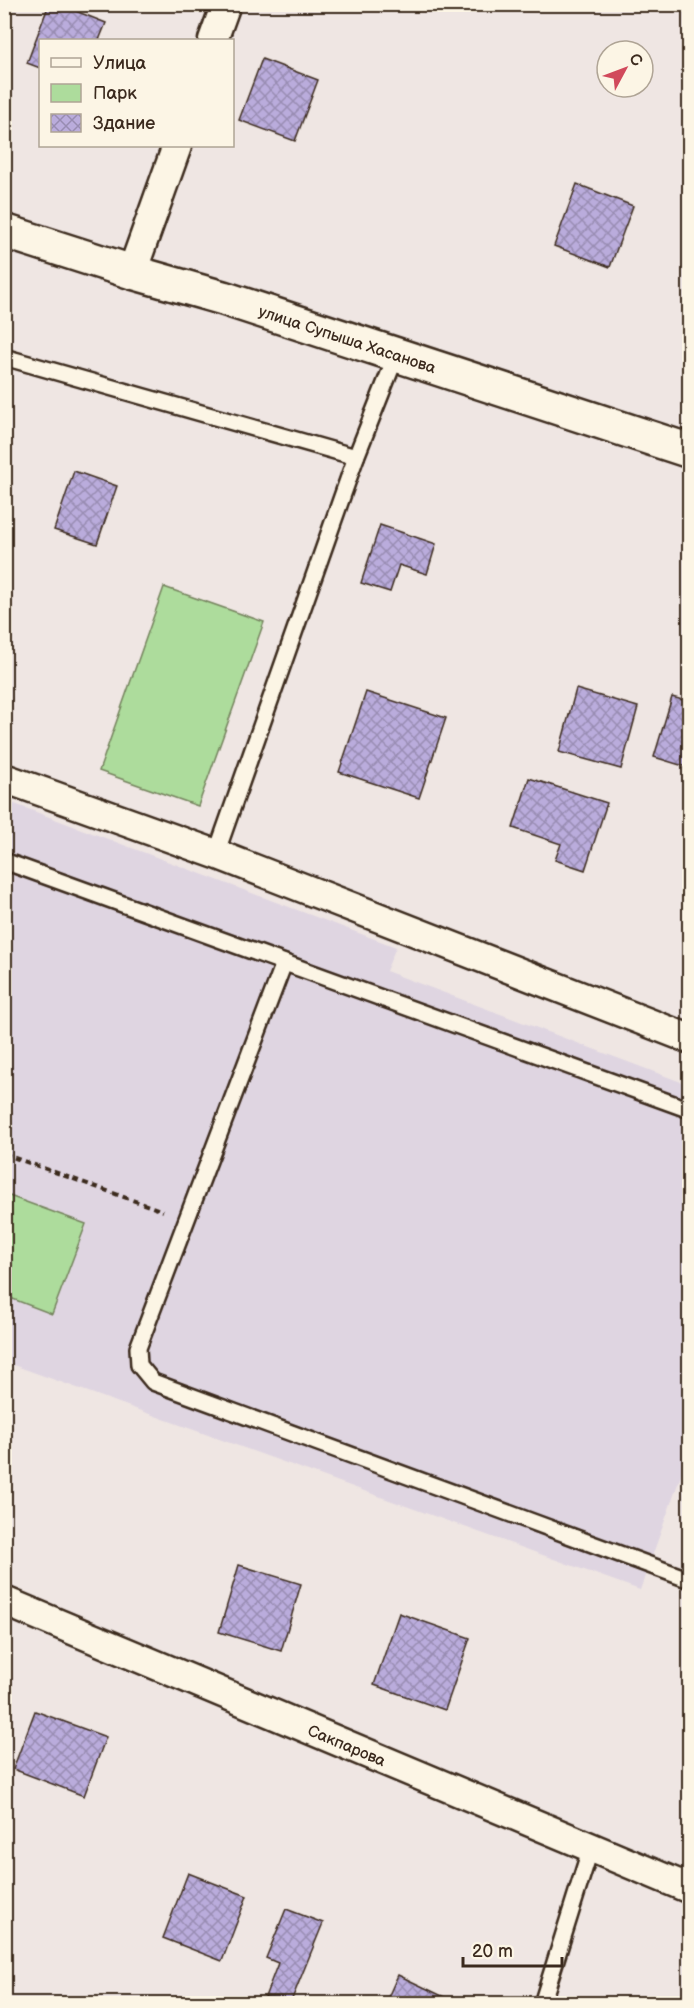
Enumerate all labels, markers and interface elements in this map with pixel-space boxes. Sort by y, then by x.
legend [39,39,234,147]
north arrow [595,39,655,99]
text: С [624,50,646,71]
text: Улица [93,53,147,74]
text: Парк [93,83,137,104]
text: Здание [93,113,155,134]
street label: улица Супыша Хасанова [256,302,439,378]
street label: Сакпарова [305,1722,389,1771]
scale bar [463,1930,562,1968]
text: 20 m [472,1941,513,1962]

